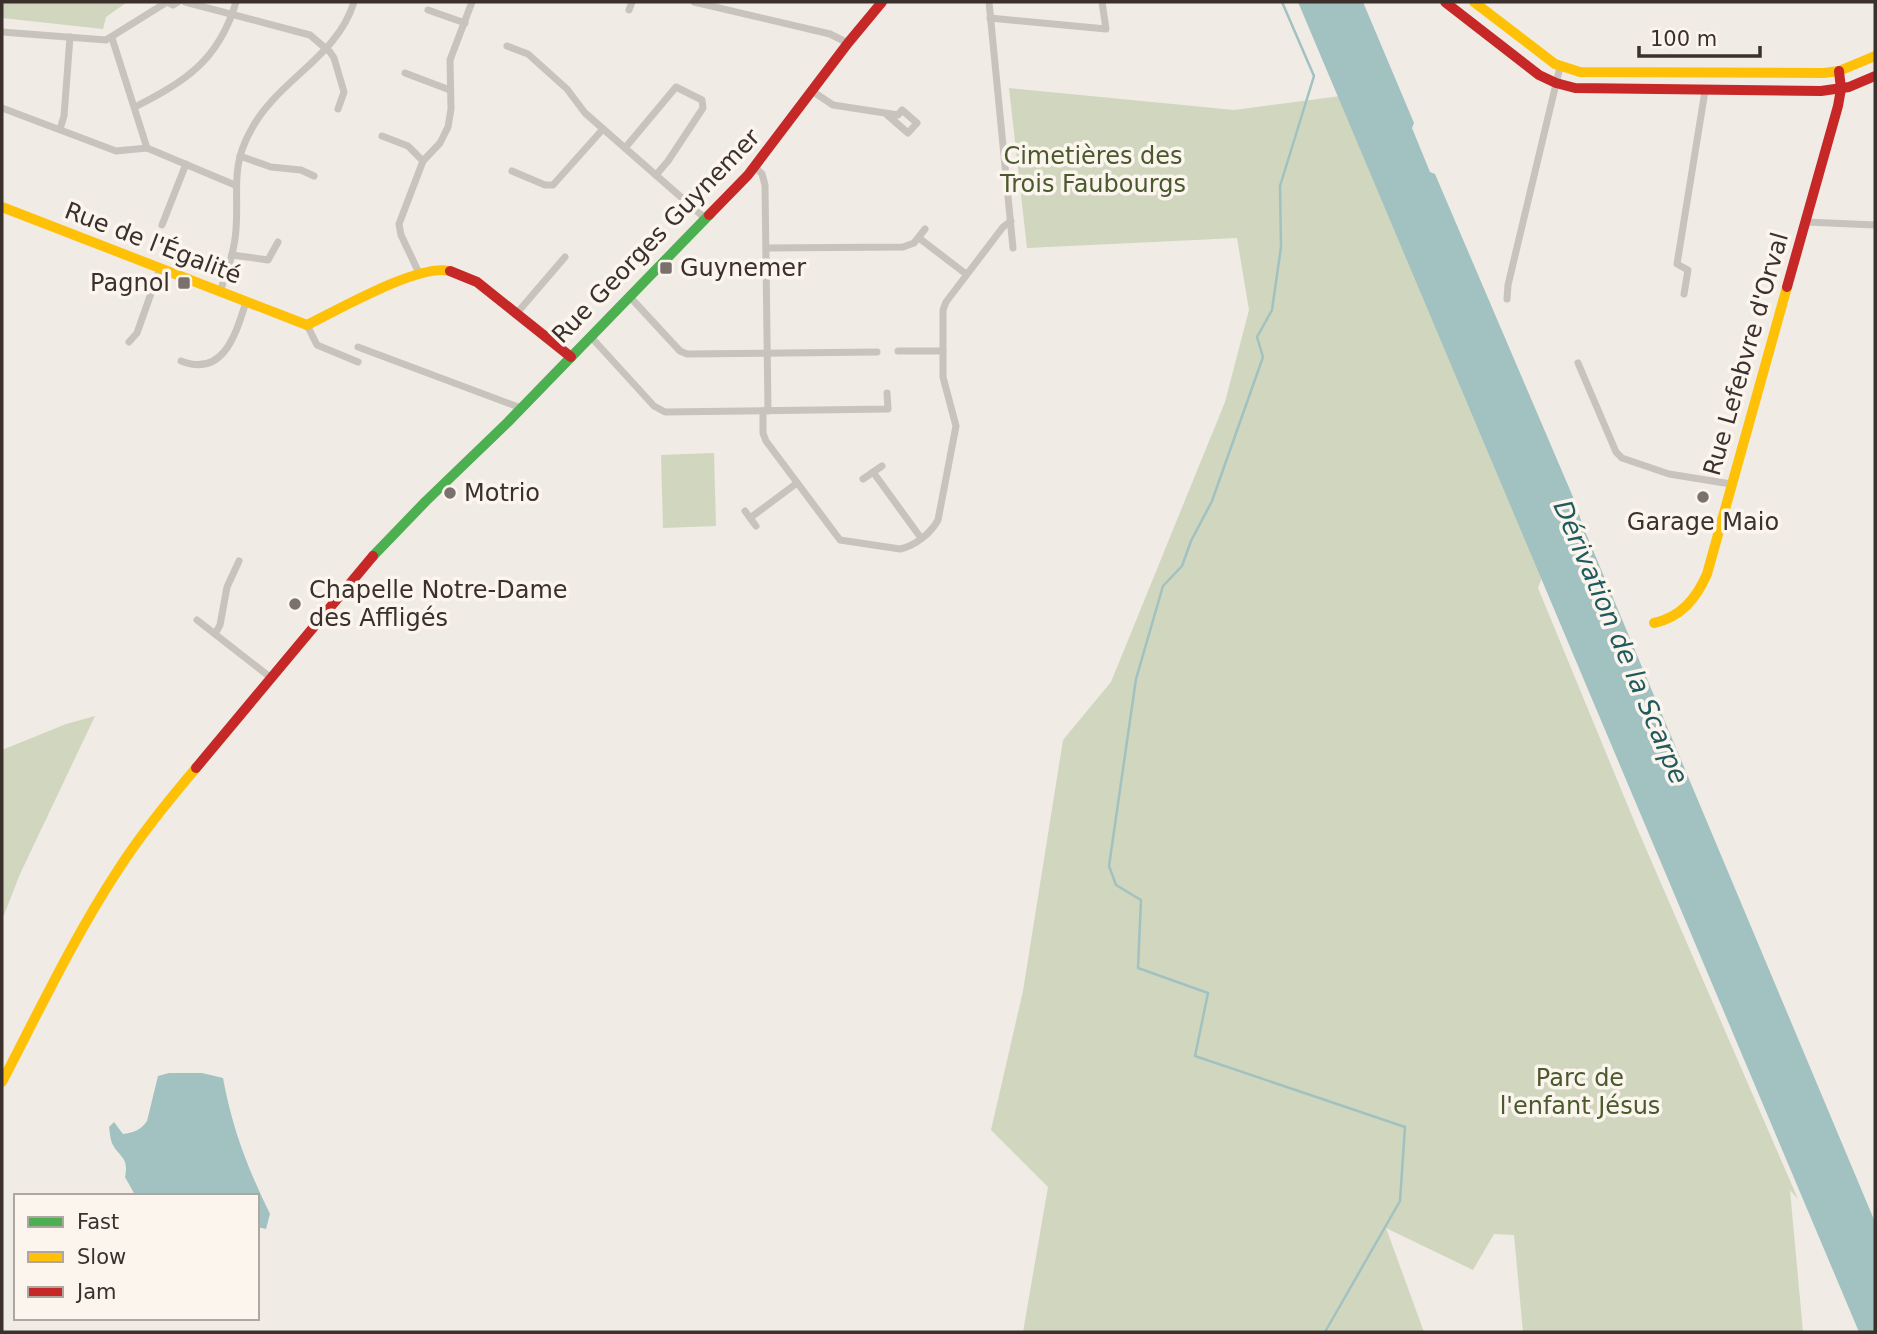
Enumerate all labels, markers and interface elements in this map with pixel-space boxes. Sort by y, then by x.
scale bar [1639,14,1760,58]
text: 100 m [1650,27,1717,51]
street label: Rue Georges Guynemer [546,123,766,349]
park label: Cimetières des Trois Faubourgs [999,142,1186,198]
street label: Rue de l'Égalité [61,196,246,290]
street label: Rue Lefebvre d'Orval [1698,229,1794,479]
place label: Guynemer [680,254,806,282]
marker: Guynemer [658,260,674,276]
place label: Pagnol [90,269,170,297]
marker: Pagnol [176,275,192,291]
place label: Motrio [464,479,540,507]
marker: Motrio [442,485,458,501]
marker: Garage Maio [1695,489,1711,505]
water label: Dérivation de la Scarpe [1548,496,1694,788]
place label: Garage Maio [1627,508,1779,536]
place label: Chapelle Notre-Dame des Affligés [309,576,568,632]
marker: Chapelle Notre-Dame des Affligés [287,596,303,612]
park label: Parc de l'enfant Jésus [1500,1064,1660,1120]
legend [14,1194,259,1320]
text: Fast [77,1210,119,1234]
text: Slow [77,1245,126,1269]
text: Jam [75,1280,117,1304]

